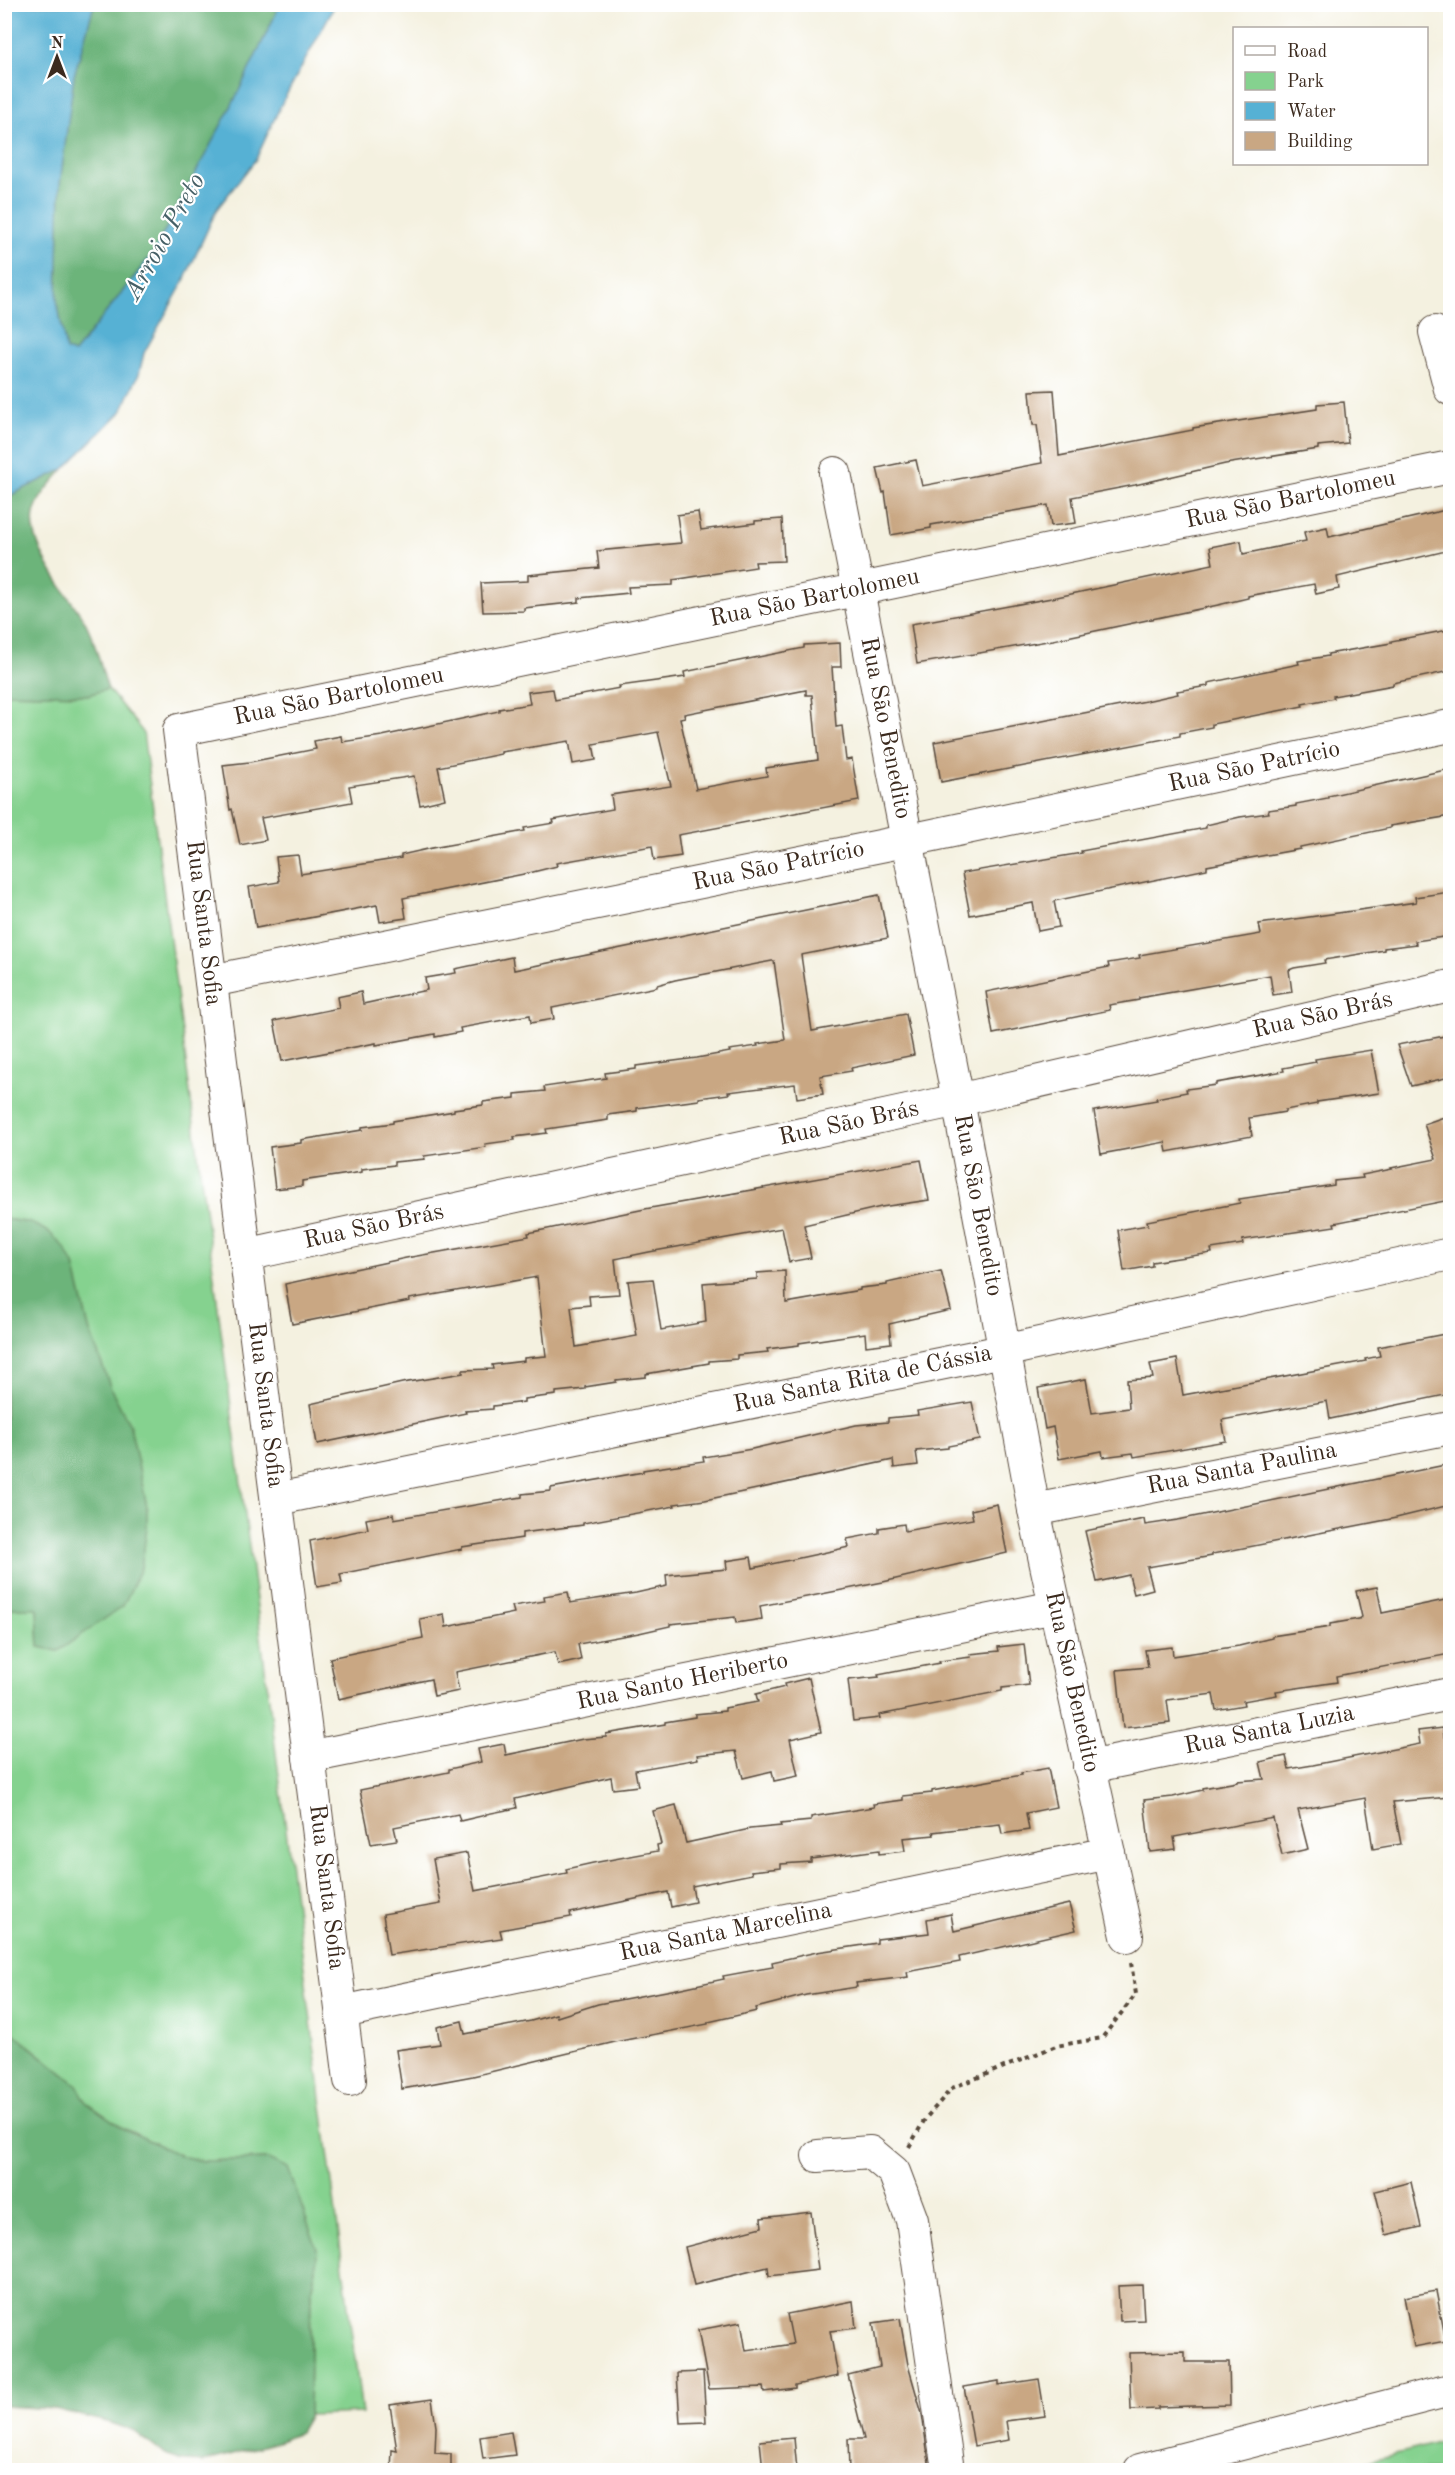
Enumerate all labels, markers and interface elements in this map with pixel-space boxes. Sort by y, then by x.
north arrow [27,27,87,87]
legend [1233,27,1428,165]
text: N [51,36,64,52]
text: Road [1287,43,1327,61]
text: Park [1287,73,1324,91]
text: Water [1287,103,1336,121]
text: Building [1287,133,1353,151]
water label: Arroio Preto [119,169,210,306]
street label: Rua São Bartolomeu [1183,467,1398,533]
street label: Rua São Bartolomeu [708,565,922,632]
street label: Rua São Benedito [855,635,915,821]
street label: Rua São Bartolomeu [232,663,446,730]
street label: Rua São Patrício [1166,738,1342,797]
street label: Rua São Patrício [691,837,867,896]
street label: Rua Santa Sofia [181,839,225,1007]
street label: Rua São Brás [1250,988,1395,1043]
street label: Rua São Brás [777,1097,921,1151]
street label: Rua São Benedito [949,1112,1006,1298]
street label: Rua São Brás [302,1200,446,1254]
street label: Rua Santa Sofia [243,1321,287,1489]
street label: Rua Santa Rita de Cássia [731,1341,995,1418]
street label: Rua Santa Paulina [1145,1439,1339,1499]
street label: Rua São Benedito [1040,1589,1103,1775]
street label: Rua Santo Heriberto [575,1649,790,1715]
street label: Rua Santa Luzia [1182,1702,1357,1759]
street label: Rua Santa Sofia [304,1803,348,1971]
street label: Rua Santa Marcelina [617,1899,834,1966]

